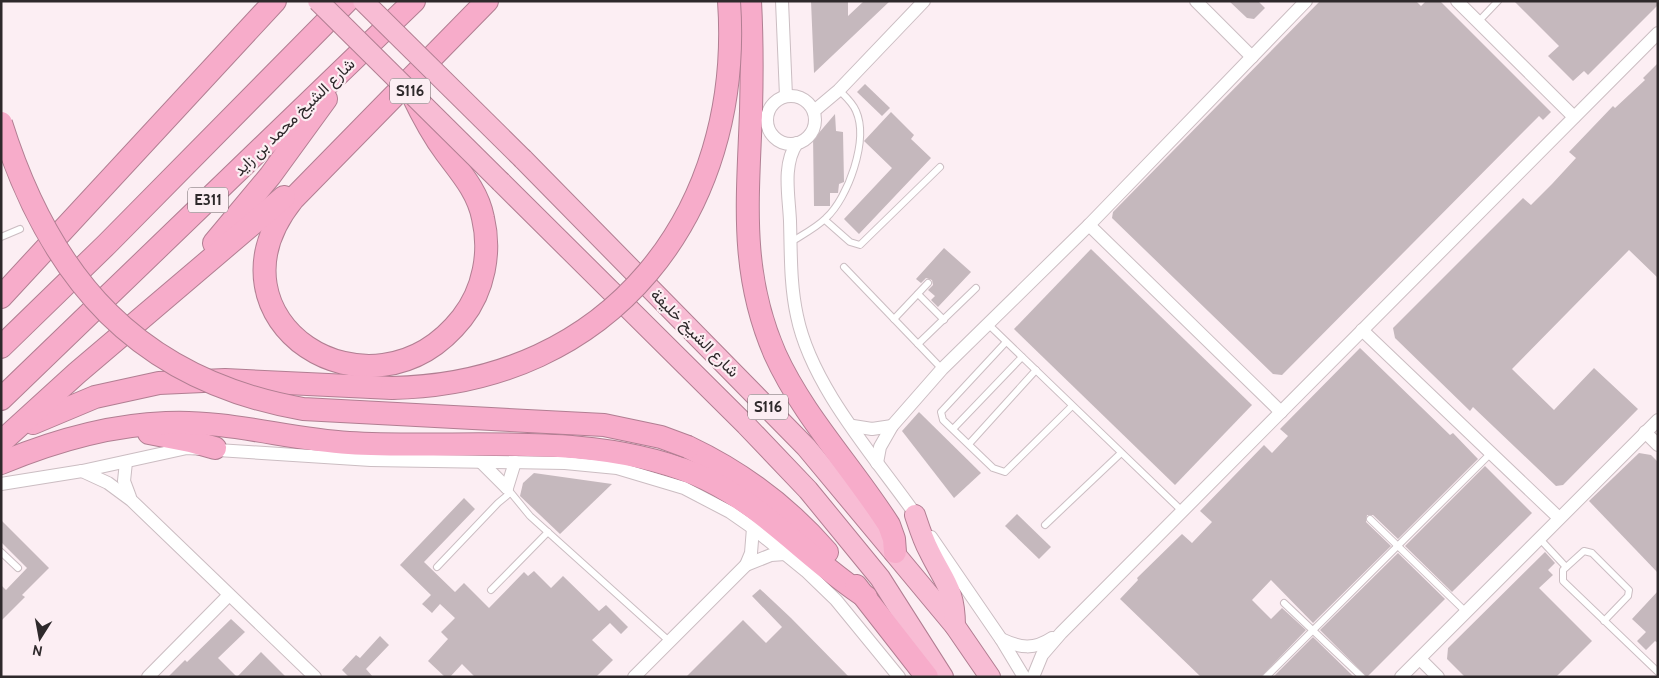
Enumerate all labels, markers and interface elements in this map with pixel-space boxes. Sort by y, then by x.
street label: شارع الشيخ محمد بن زايد [229,54,360,181]
road number: S116 [390,78,430,104]
road number: E311 [188,188,228,212]
street label: شارع الشيخ خليفة [646,285,743,382]
road number: S116 [748,394,788,420]
north arrow [15,613,65,663]
text: N [31,641,44,661]

